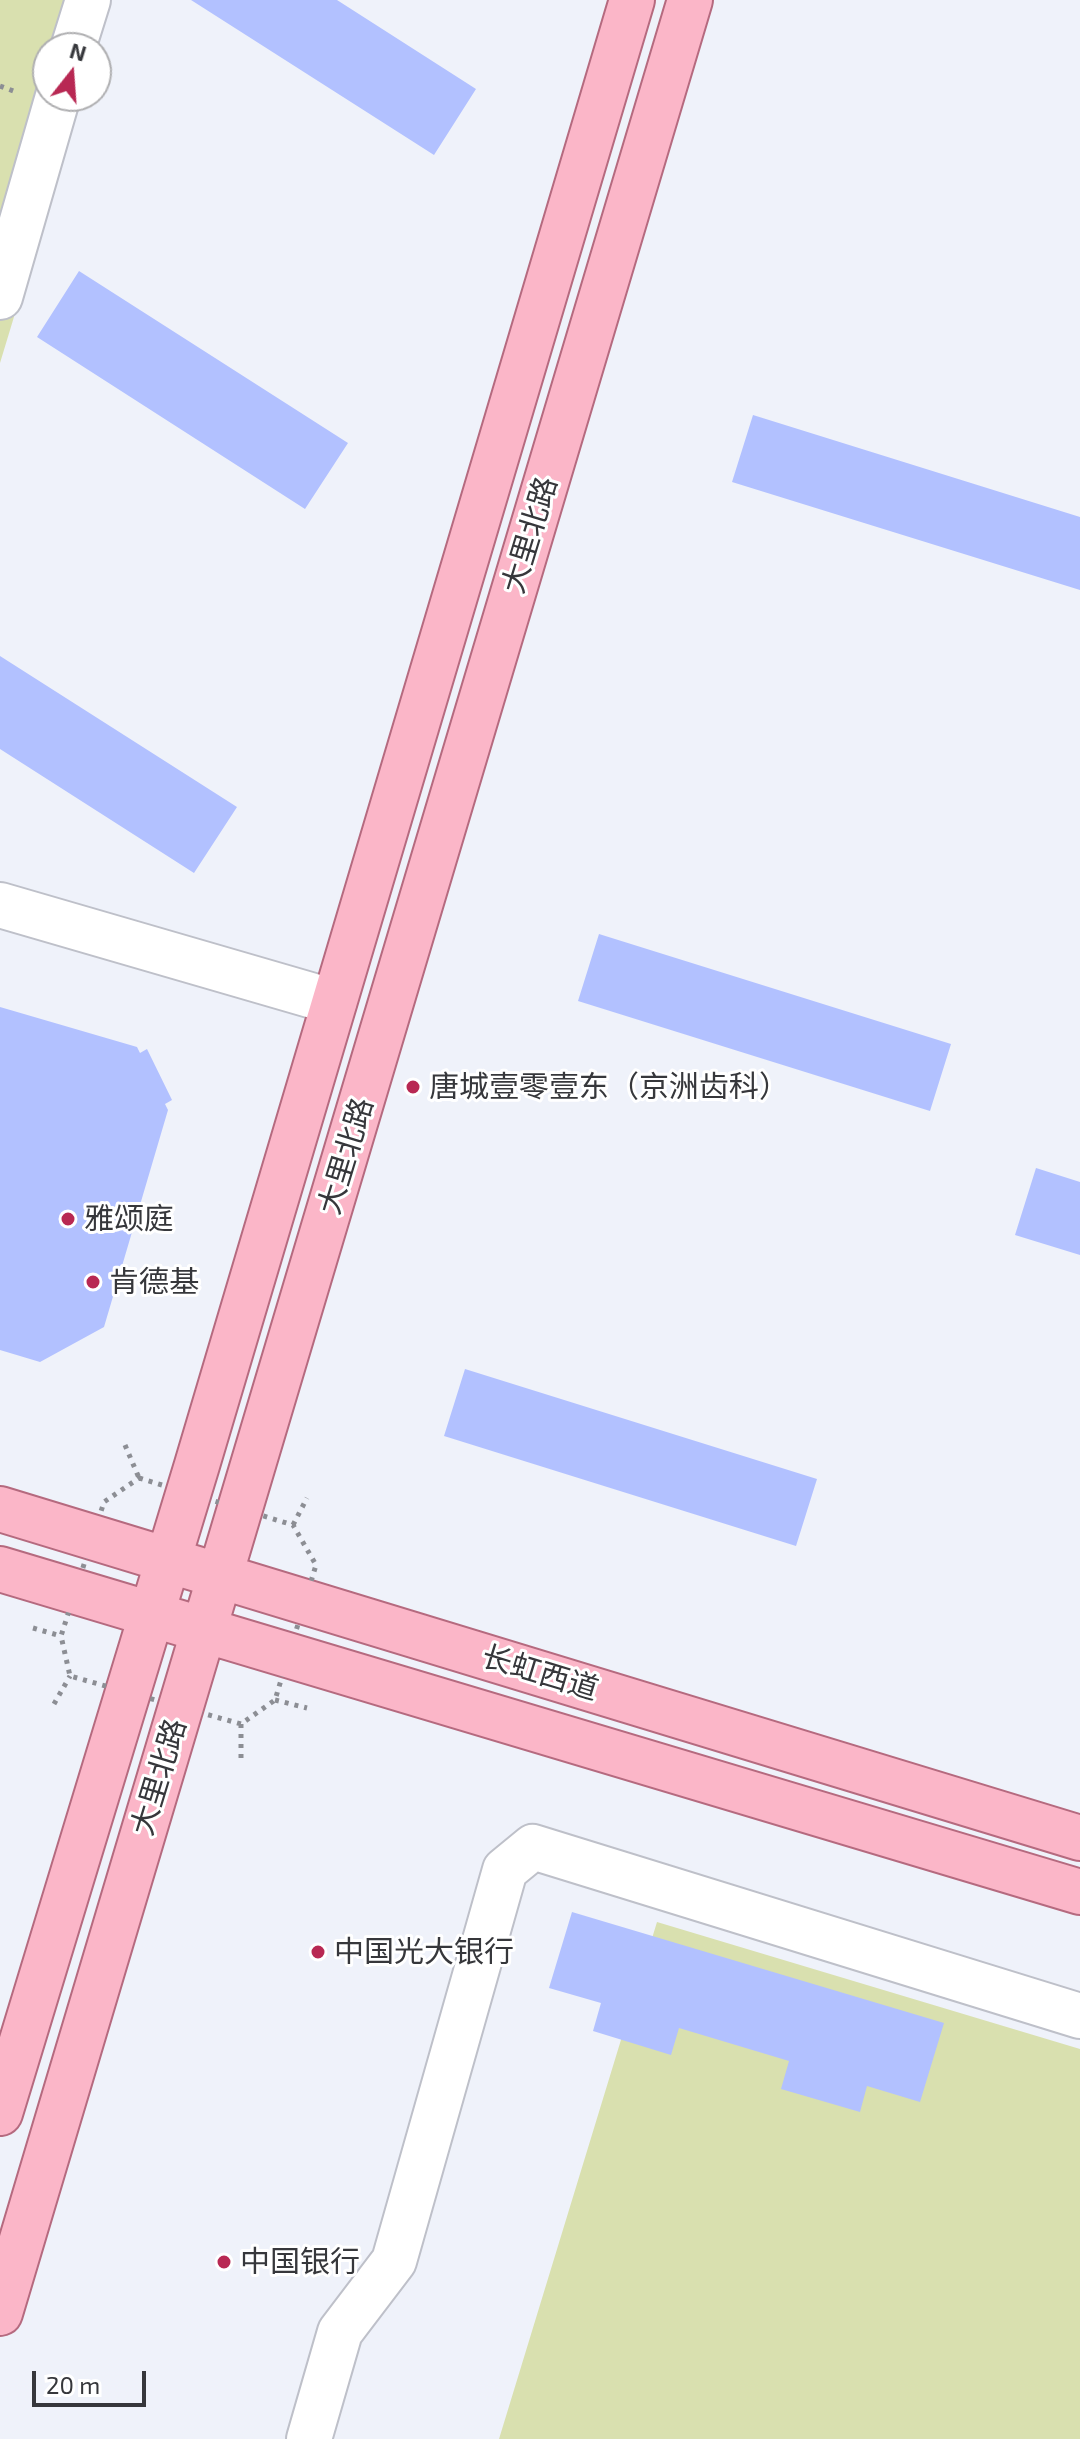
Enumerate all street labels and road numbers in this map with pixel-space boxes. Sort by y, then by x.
street label: 大里北路 [495,472,565,598]
street label: 大里北路 [311,1093,381,1219]
street label: 长虹西道 [477,1638,603,1708]
street label: 大里北路 [124,1714,194,1840]

